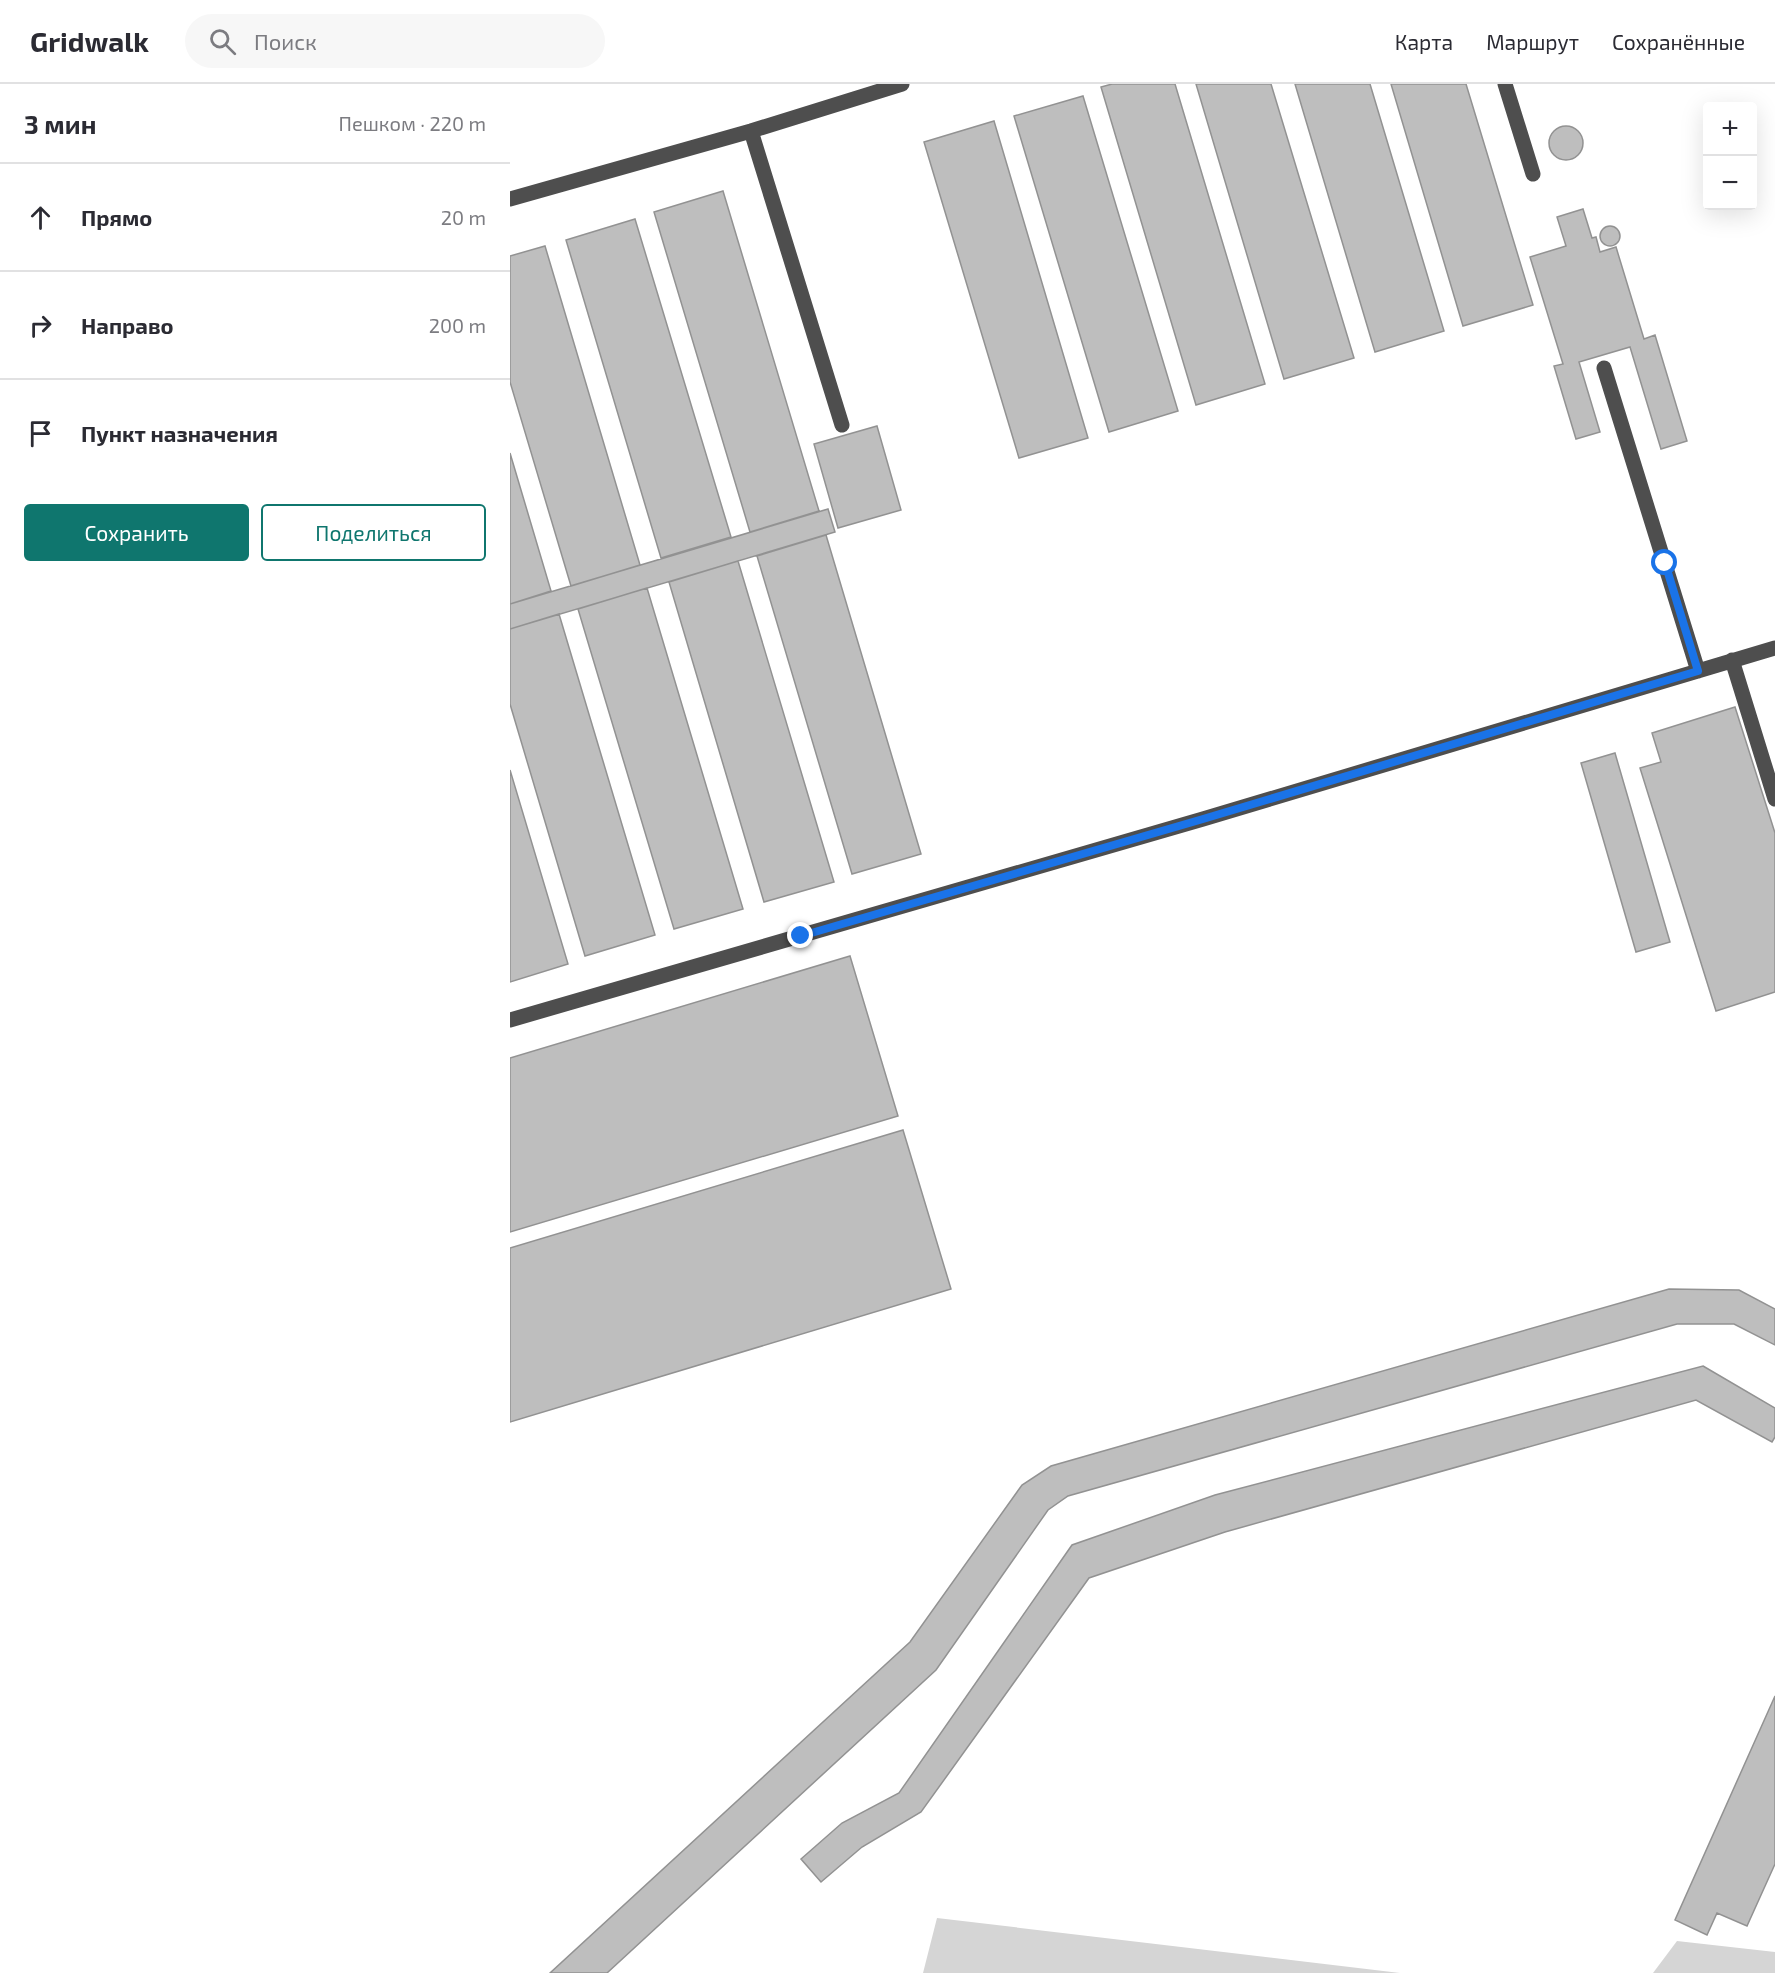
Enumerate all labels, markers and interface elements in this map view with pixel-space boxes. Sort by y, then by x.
search box [185,14,605,68]
text: Gridwalk [30,24,149,58]
icon: search [206,25,239,58]
text: Поиск [254,28,317,54]
text: Карта [1395,29,1453,54]
text: Маршрут [1486,29,1579,54]
text: Сохранённые [1612,29,1745,54]
map controls [1703,102,1757,210]
button: + [1703,102,1757,156]
text: 3 мин [24,108,96,139]
text: Пешком · 220 m [339,111,486,135]
button: − [1703,156,1757,210]
icon: ahead [24,201,57,234]
text: Прямо [81,204,152,230]
text: 20 m [441,205,486,229]
icon: right [24,309,57,342]
text: Направо [81,312,174,338]
text: 200 m [429,313,486,337]
icon: arrive [24,417,57,450]
text: Пункт назначения [81,420,278,446]
button: Сохранить [24,504,249,561]
button: Поделиться [261,504,486,561]
route start [1651,549,1677,575]
route end [787,922,813,948]

